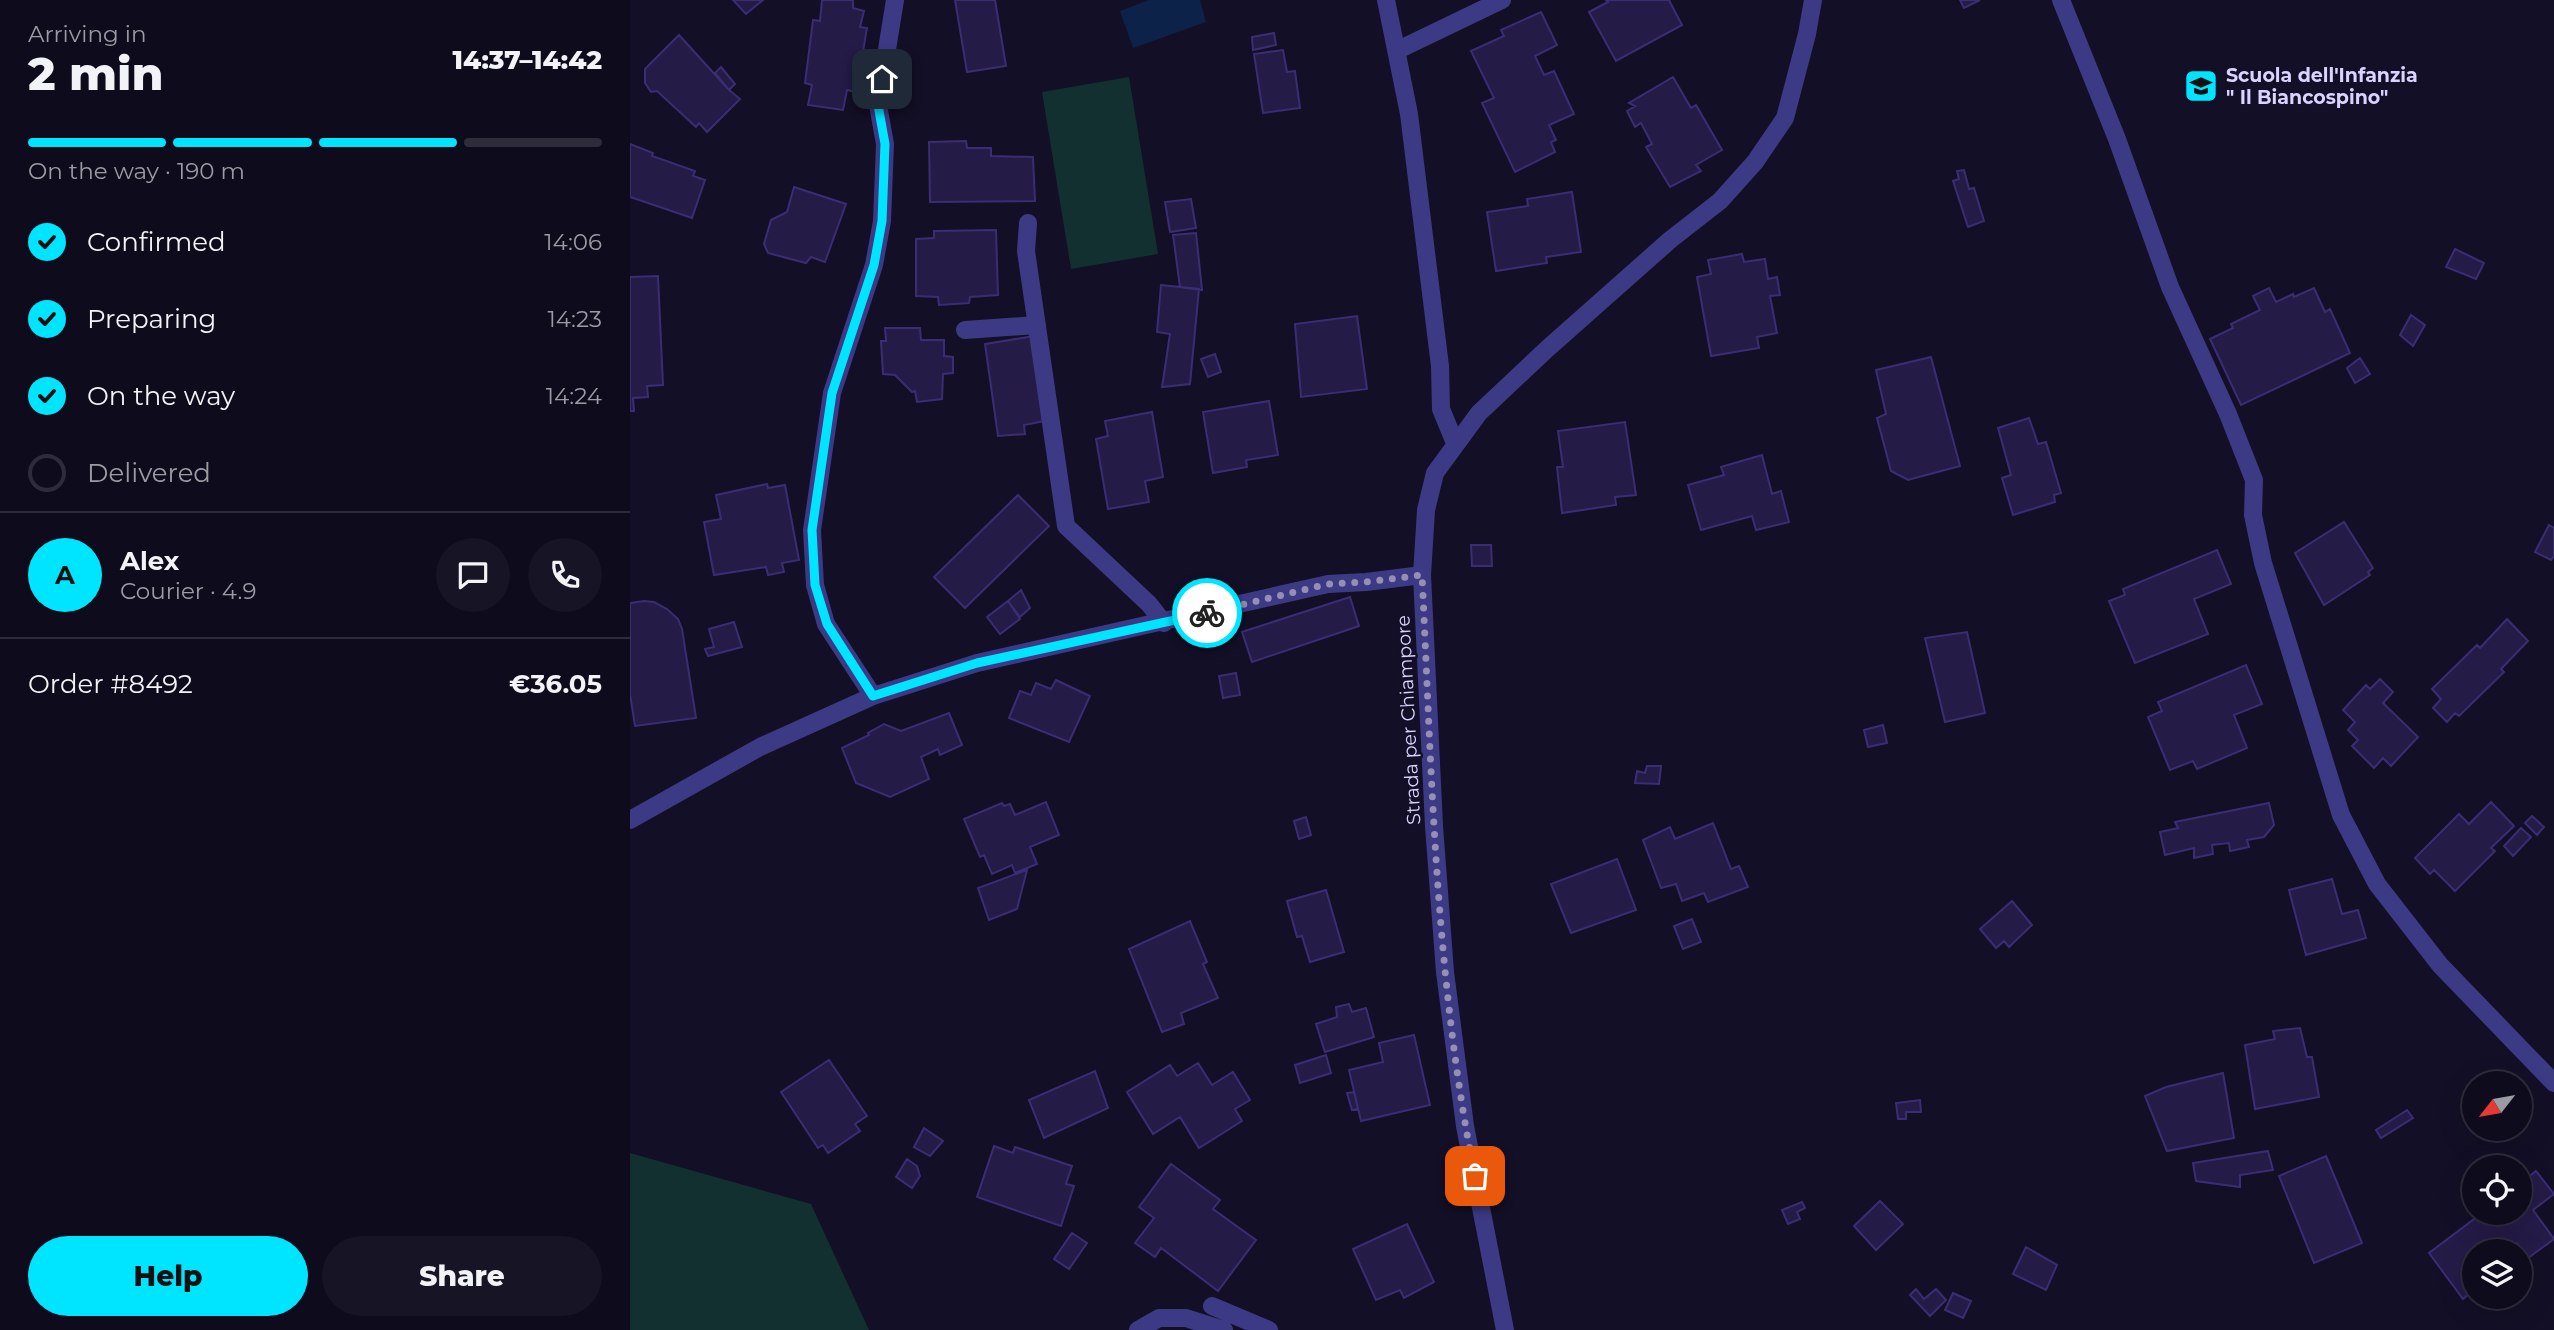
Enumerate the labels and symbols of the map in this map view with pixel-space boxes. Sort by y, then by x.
pin [852,49,912,109]
place label: Scuola dell'Infanzia " Il Biancospino" [2226,64,2418,109]
school or university icon: Scuola dell'Infanzia " Il Biancospino" [2182,67,2220,105]
courier [1172,578,1242,648]
street label: Strada per Chiampore [1392,615,1425,825]
north arrow [2462,1071,2532,1141]
pin [1445,1146,1505,1206]

